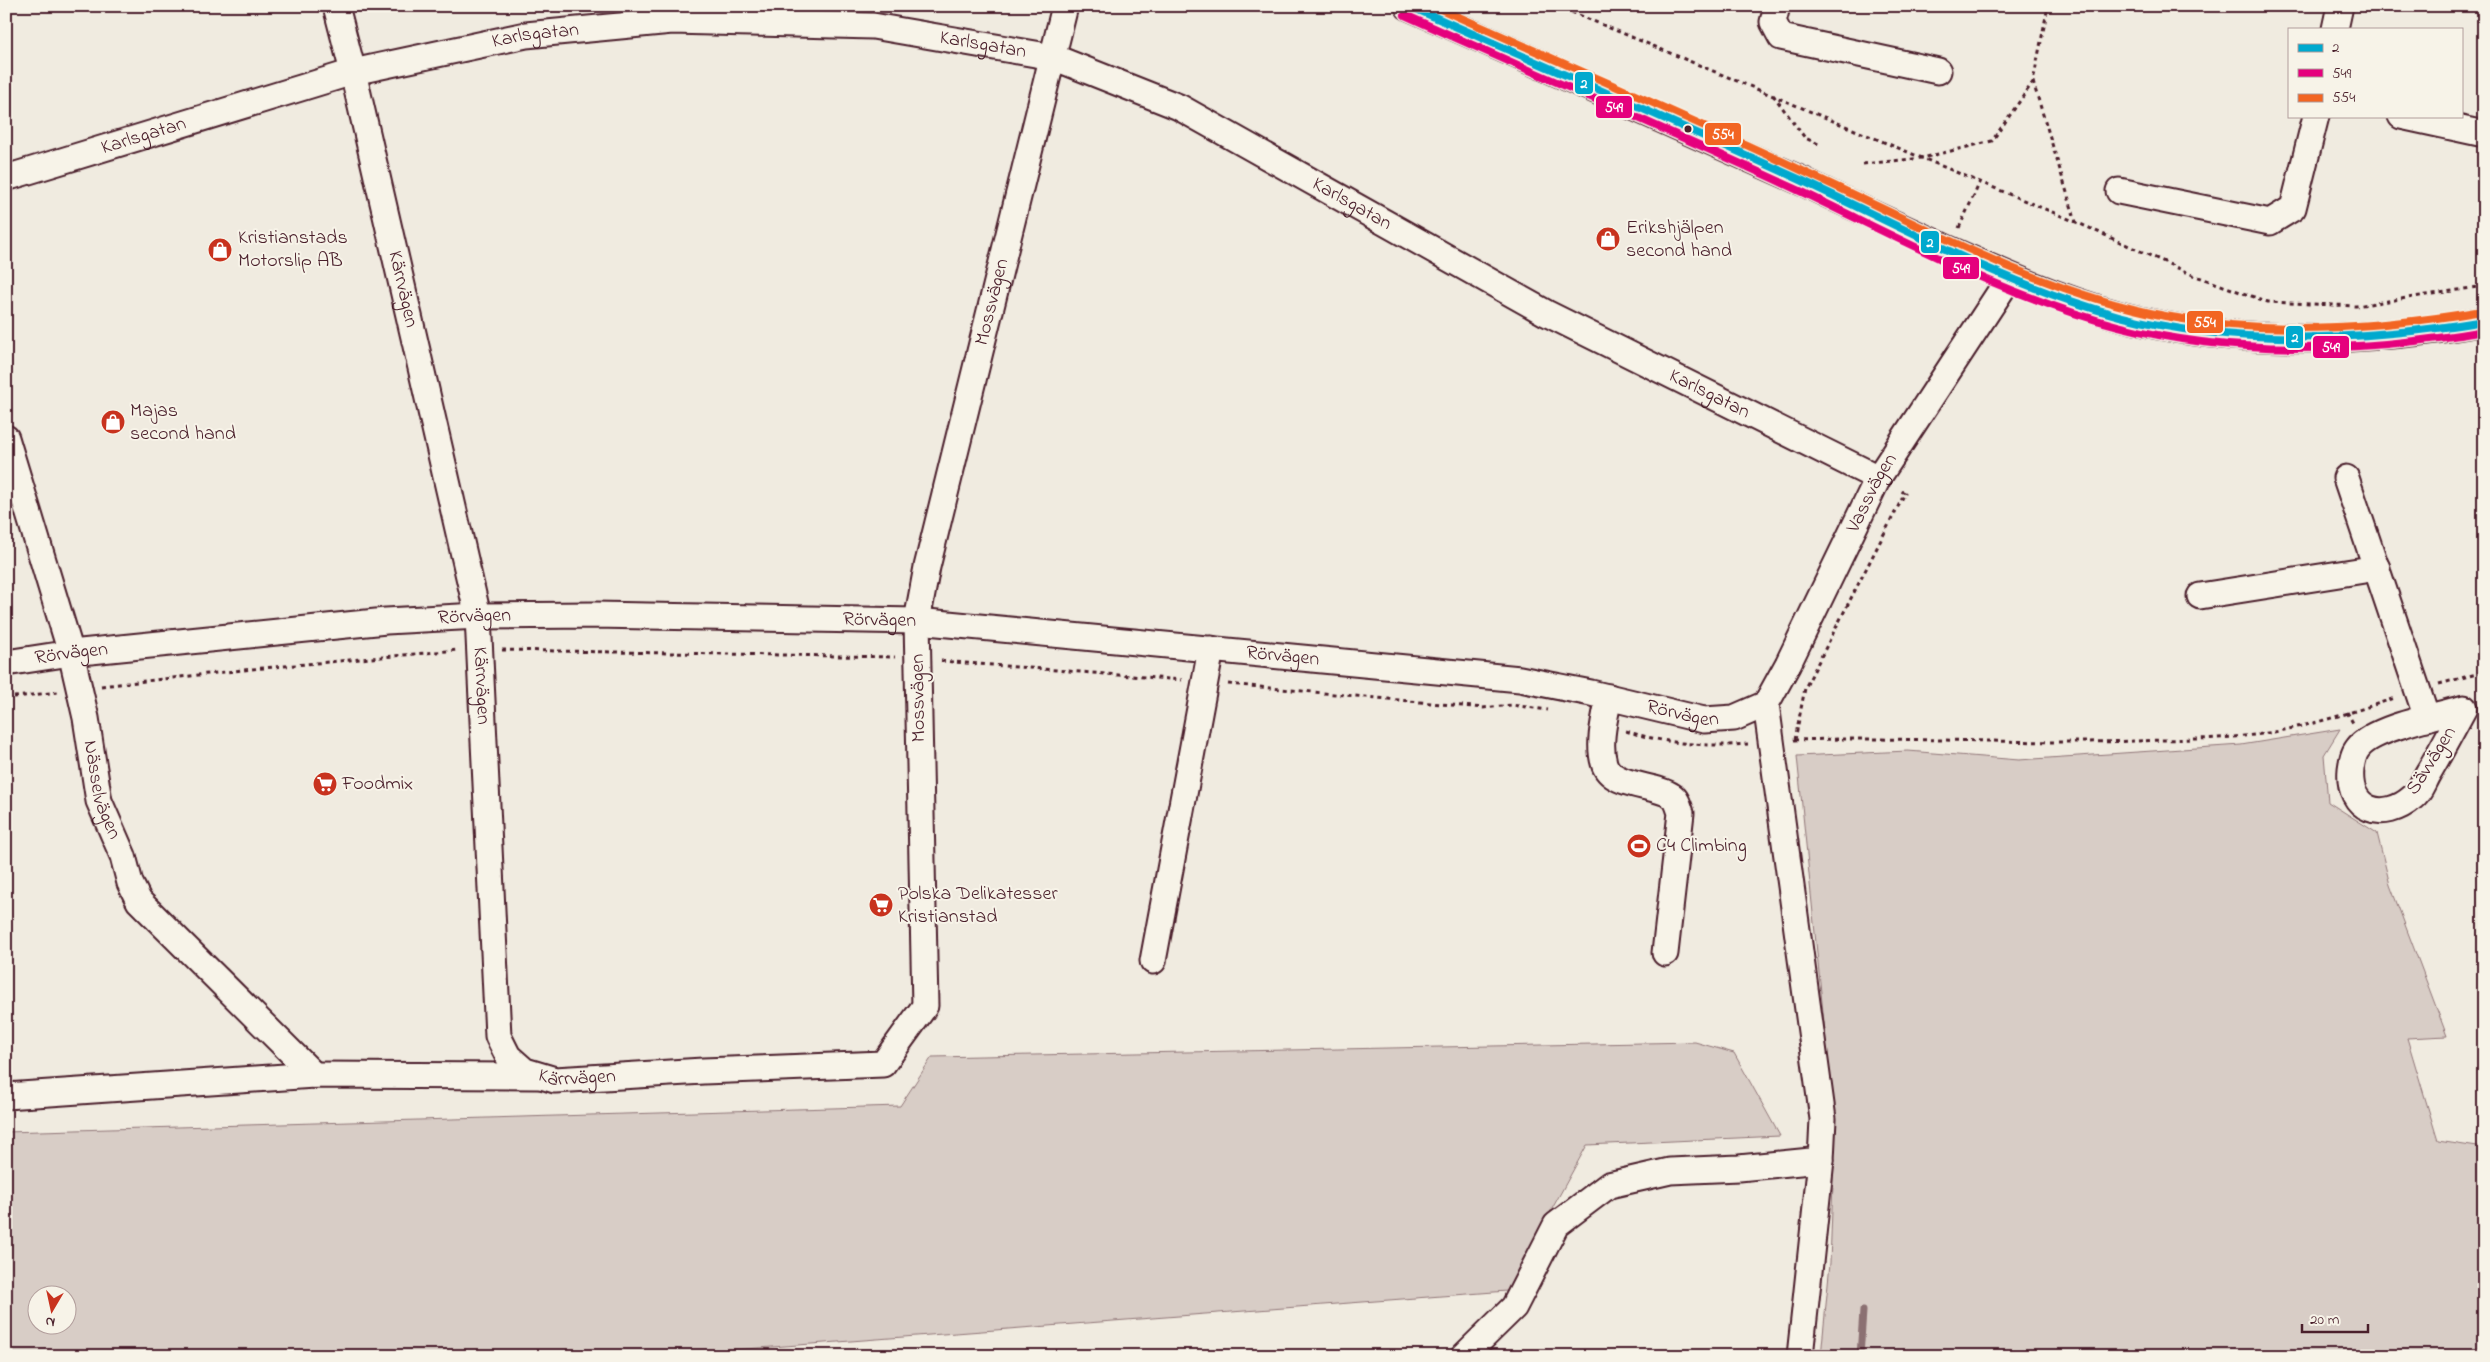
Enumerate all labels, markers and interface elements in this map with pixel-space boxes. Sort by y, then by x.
street label: Karlsgatan [489,15,580,56]
street label: Karlsgatan [937,23,1029,67]
legend [2288,28,2462,118]
text: 2 [2332,37,2340,59]
text: 549 [2332,63,2352,85]
line badge: 2 [1574,71,1594,95]
text: 2 [1580,74,1588,95]
text: 554 [2332,87,2355,109]
line badge: 549 [1595,95,1633,119]
text: 549 [1605,98,1624,119]
street label: Karlsgatan [98,109,190,163]
line badge: 554 [1704,122,1742,146]
unlabelled marker [1683,124,1693,134]
text: 554 [1712,125,1734,146]
street label: Karlsgatan [1307,170,1397,238]
place label: Erikshjälpen second hand [1626,214,1732,266]
place label: Kristianstads Motorslip AB [238,224,348,276]
shop icon: Erikshjälpen second hand [1595,226,1621,252]
line badge: 2 [1920,230,1940,254]
text: 2 [1926,233,1934,254]
shop icon: Kristianstads Motorslip AB [207,237,233,263]
street label: Kärrvägen [380,248,426,331]
street label: Mossvägen [968,255,1017,349]
line badge: 549 [1942,256,1980,280]
text: 549 [1952,259,1971,280]
line badge: 554 [2186,310,2224,334]
text: 554 [2194,313,2216,334]
line badge: 2 [2285,325,2304,349]
text: 2 [2291,328,2299,349]
line badge: 549 [2312,335,2350,359]
text: 549 [2322,338,2341,359]
street label: Karlsgatan [1664,362,1755,427]
place label: Majas second hand [130,397,236,449]
shop icon: Majas second hand [100,409,126,435]
street label: Vassvägen [1839,447,1905,539]
street label: Rörvägen [437,601,511,633]
street label: Rörvägen [842,605,917,636]
street label: Rörvägen [33,635,109,673]
street label: Rörvägen [1245,638,1321,674]
street label: Kärrvägen [465,646,498,725]
street label: Mossvägen [904,653,935,743]
street label: Rörvägen [1644,692,1720,735]
street label: Sävvägen [2399,721,2465,802]
street label: Nässelvägen [75,738,129,844]
place label: Foodmix [341,770,413,799]
supermarket icon: Foodmix [312,771,338,797]
place label: C4 Climbing [1656,832,1747,862]
sports icon: C4 Climbing [1626,833,1652,859]
place label: Polska Delikatesser Kristianstad [898,880,1058,932]
supermarket icon: Polska Delikatesser Kristianstad [868,892,894,918]
street label: Kärrvägen [534,1061,617,1095]
north arrow [28,1284,78,1334]
scale bar [2302,1302,2369,1334]
text: 20 m [2310,1309,2340,1331]
text: N [44,1310,57,1332]

